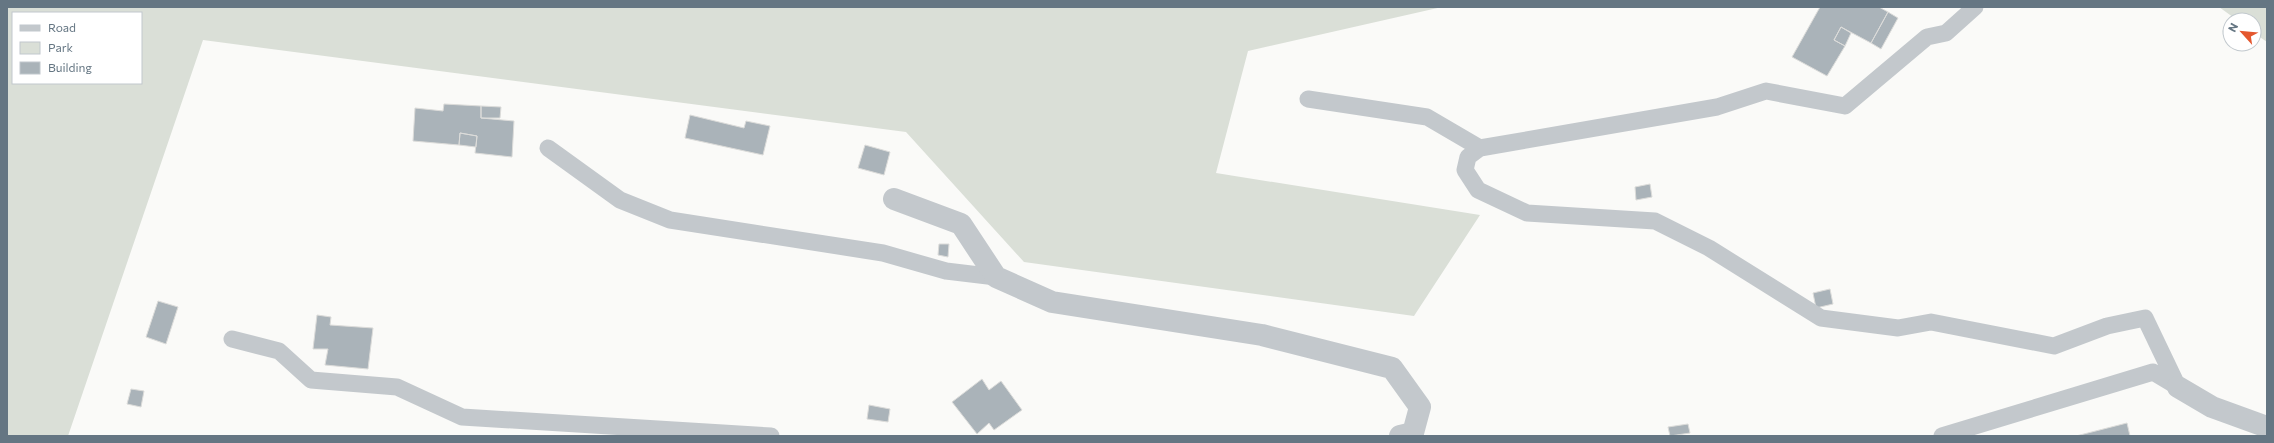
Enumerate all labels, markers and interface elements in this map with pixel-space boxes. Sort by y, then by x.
legend [12,12,142,84]
north arrow [2222,12,2262,52]
text: Road [48,20,76,34]
text: N [2225,21,2240,34]
text: Park [48,40,74,54]
text: Building [48,60,92,74]

